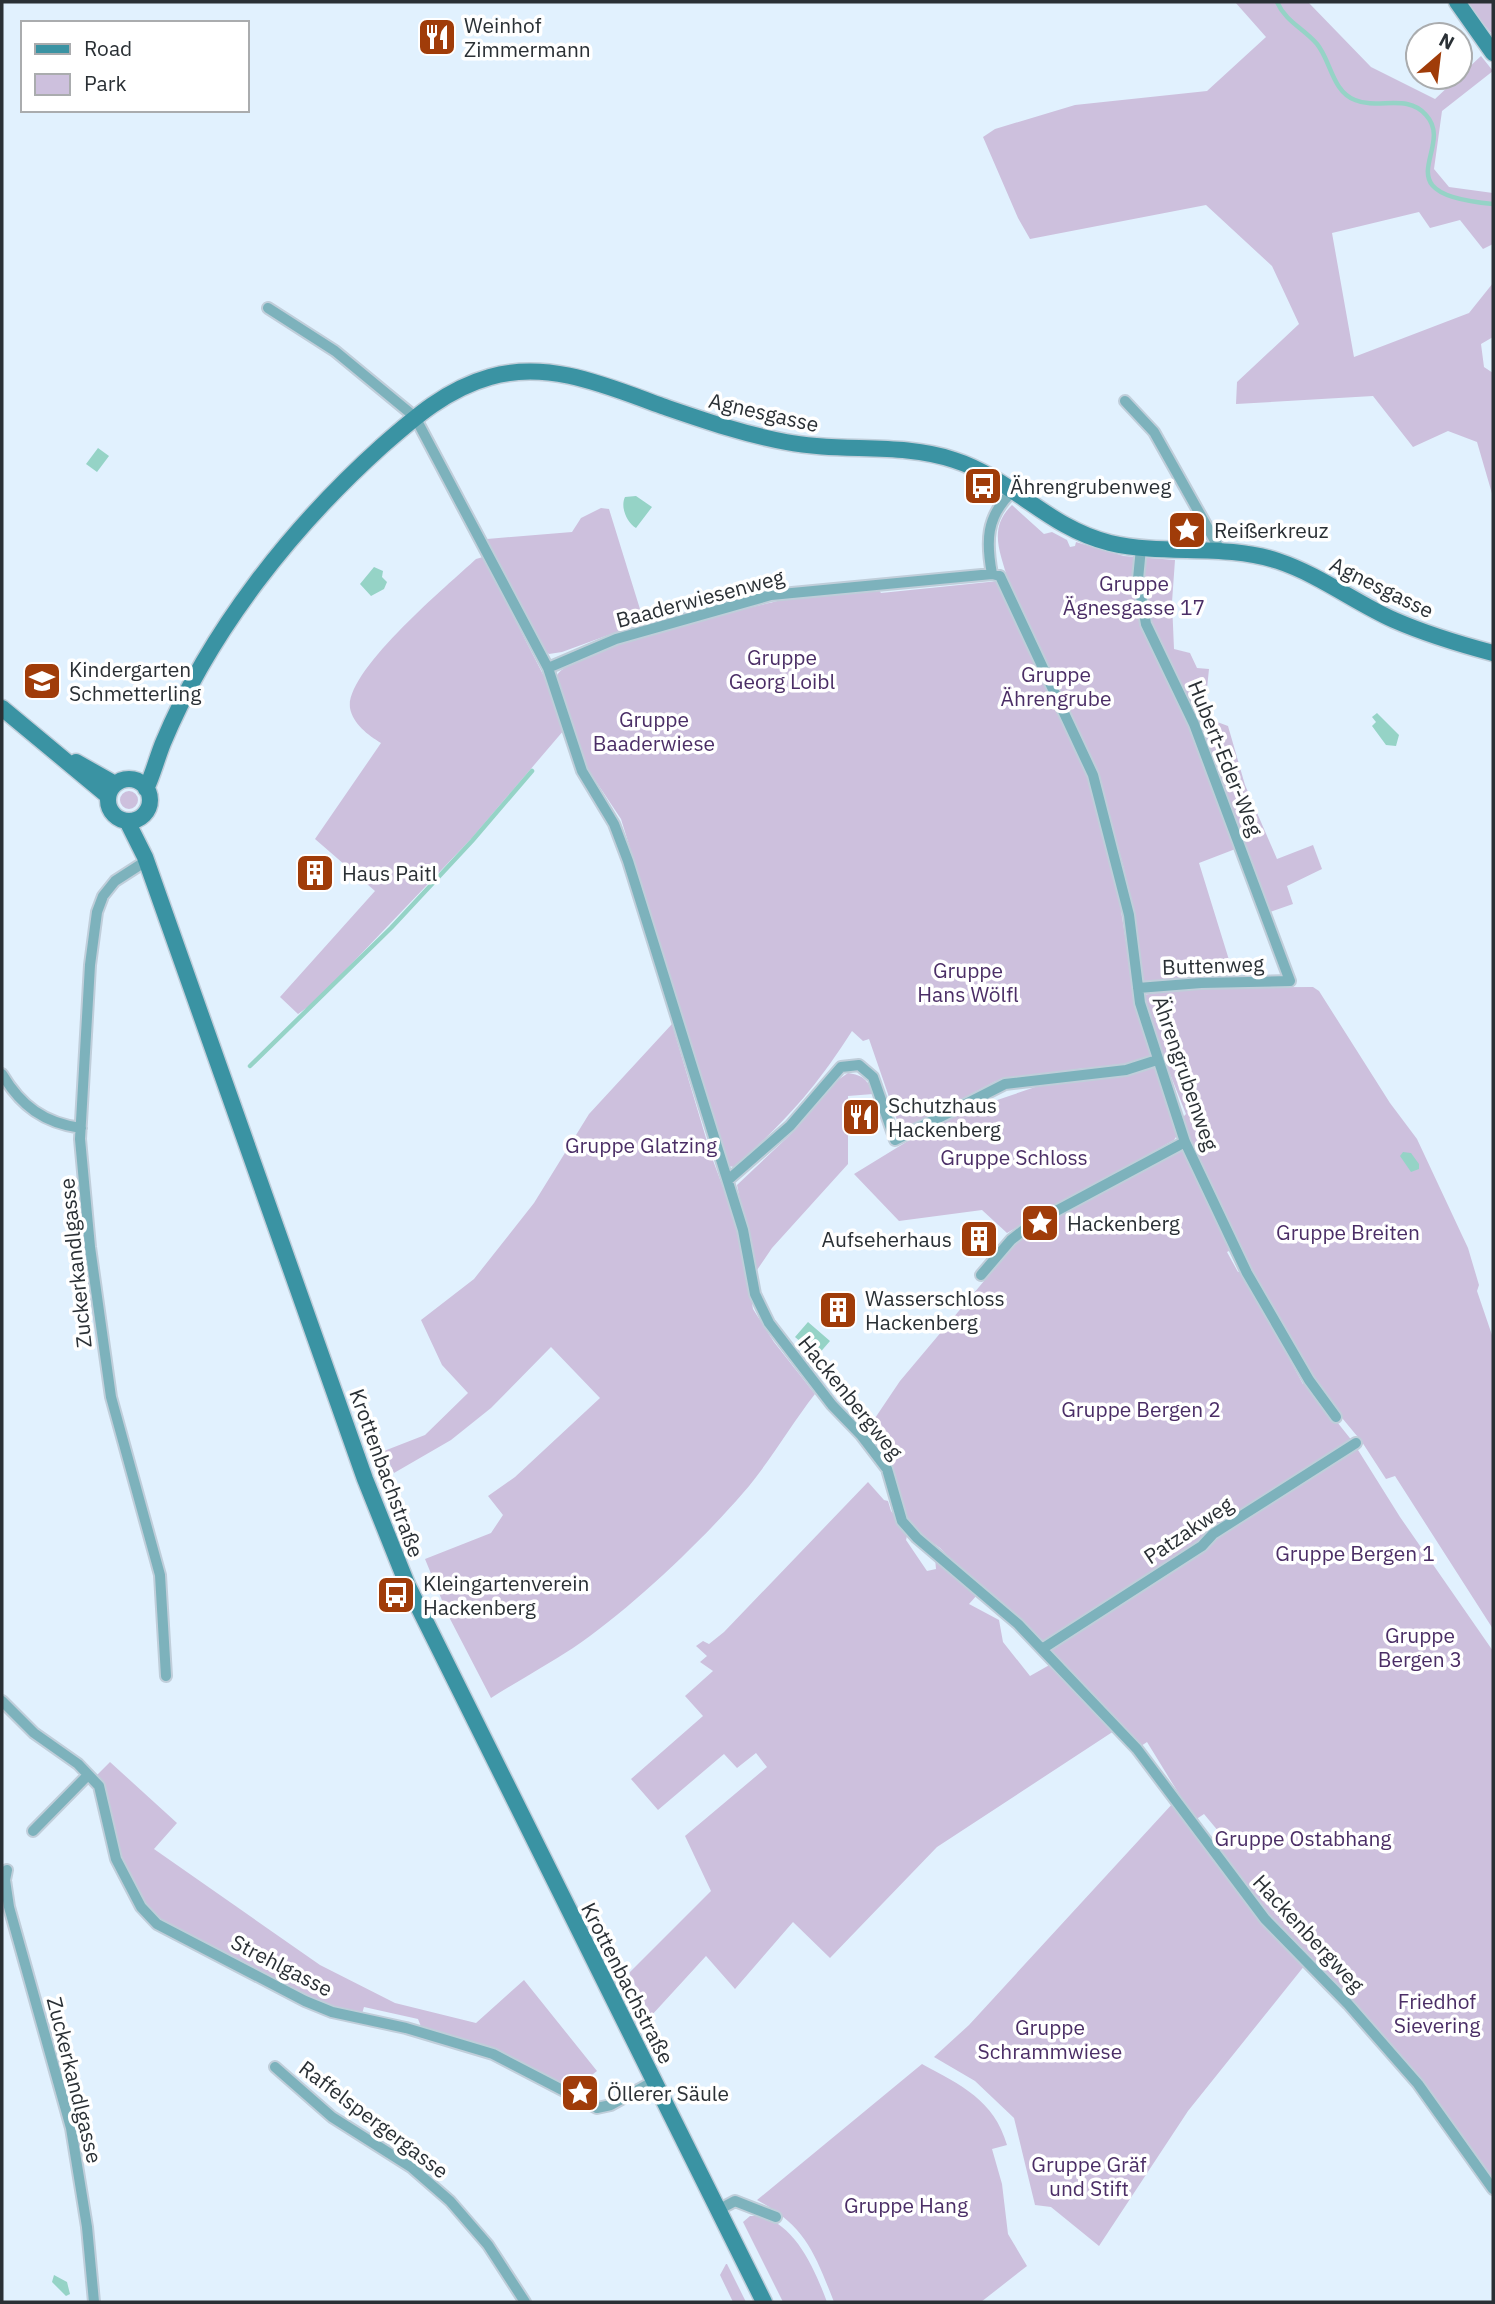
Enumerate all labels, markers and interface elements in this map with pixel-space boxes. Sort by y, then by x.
place label: Weinhof Zimmermann [464,11,591,63]
restaurant icon: Weinhof Zimmermann [416,16,458,58]
legend [21,21,248,112]
north arrow [1404,21,1474,91]
text: N [1435,27,1459,55]
text: Road [84,34,132,62]
text: Park [84,69,127,97]
street label: Agnesgasse [706,386,822,438]
bus stop icon: Ährengrubenweg [962,465,1004,507]
place label: Ährengrubenweg [1010,472,1171,500]
place icon: Reißerkreuz [1166,509,1208,551]
place label: Reißerkreuz [1214,516,1329,544]
street label: Agnesgasse [1325,550,1439,624]
street label: Baaderwiesenweg [613,562,787,634]
park label: Gruppe Ägnesgasse 17 [1063,569,1205,621]
park label: Gruppe Georg Loibl [729,643,835,695]
place label: Kindergarten Schmetterling [69,655,201,707]
school or university icon: Kindergarten Schmetterling [21,660,63,702]
park label: Gruppe Ährengrube [1001,660,1111,712]
street label: Hubert-Eder-Weg [1182,676,1270,840]
park label: Gruppe Baaderwiese [593,705,715,757]
building icon: Haus Paitl [294,852,336,894]
place label: Haus Paitl [342,859,438,887]
street label: Buttenweg [1161,949,1265,981]
park label: Gruppe Hans Wölfl [917,956,1019,1008]
street label: Ährengrubenweg [1146,992,1226,1154]
place label: Schutzhaus Hackenberg [888,1091,1001,1143]
restaurant icon: Schutzhaus Hackenberg [840,1096,882,1138]
park label: Gruppe Glatzing [565,1131,717,1159]
park label: Gruppe Schloss [940,1143,1088,1171]
street label: Zuckerkandlgasse [52,1177,98,1349]
place icon: Hackenberg [1019,1202,1061,1244]
place label: Hackenberg [1067,1209,1180,1237]
building icon: Aufseherhaus [958,1218,1000,1260]
park label: Gruppe Breiten [1276,1218,1420,1246]
place label: Aufseherhaus [822,1225,952,1253]
place label: Wasserschloss Hackenberg [865,1284,1005,1336]
building icon: Wasserschloss Hackenberg [817,1289,859,1331]
street label: Hackenbergweg [792,1329,910,1465]
street label: Krottenbachstraße [343,1385,431,1561]
park label: Gruppe Bergen 2 [1061,1395,1221,1423]
street label: Patzakweg [1138,1490,1238,1570]
park label: Gruppe Bergen 1 [1275,1539,1435,1567]
place label: Kleingartenverein Hackenberg [423,1569,589,1621]
bus stop icon: Kleingartenverein Hackenberg [375,1574,417,1616]
park label: Gruppe Bergen 3 [1378,1621,1462,1673]
park label: Gruppe Ostabhang [1215,1824,1391,1852]
street label: Hackenbergweg [1247,1868,1371,1998]
street label: Krottenbachstraße [575,1898,681,2068]
street label: Strehlgasse [226,1927,338,2003]
park label: Friedhof Sievering [1394,1987,1480,2039]
street label: Zuckerkandlgasse [41,1994,109,2166]
park label: Gruppe Schrammwiese [978,2013,1122,2065]
street label: Raffelspergergasse [294,2054,454,2184]
place icon: Öllerer Säule [559,2072,601,2114]
place label: Öllerer Säule [607,2079,729,2107]
park label: Gruppe Gräf und Stift [1031,2150,1147,2202]
park label: Gruppe Hang [844,2191,968,2219]

